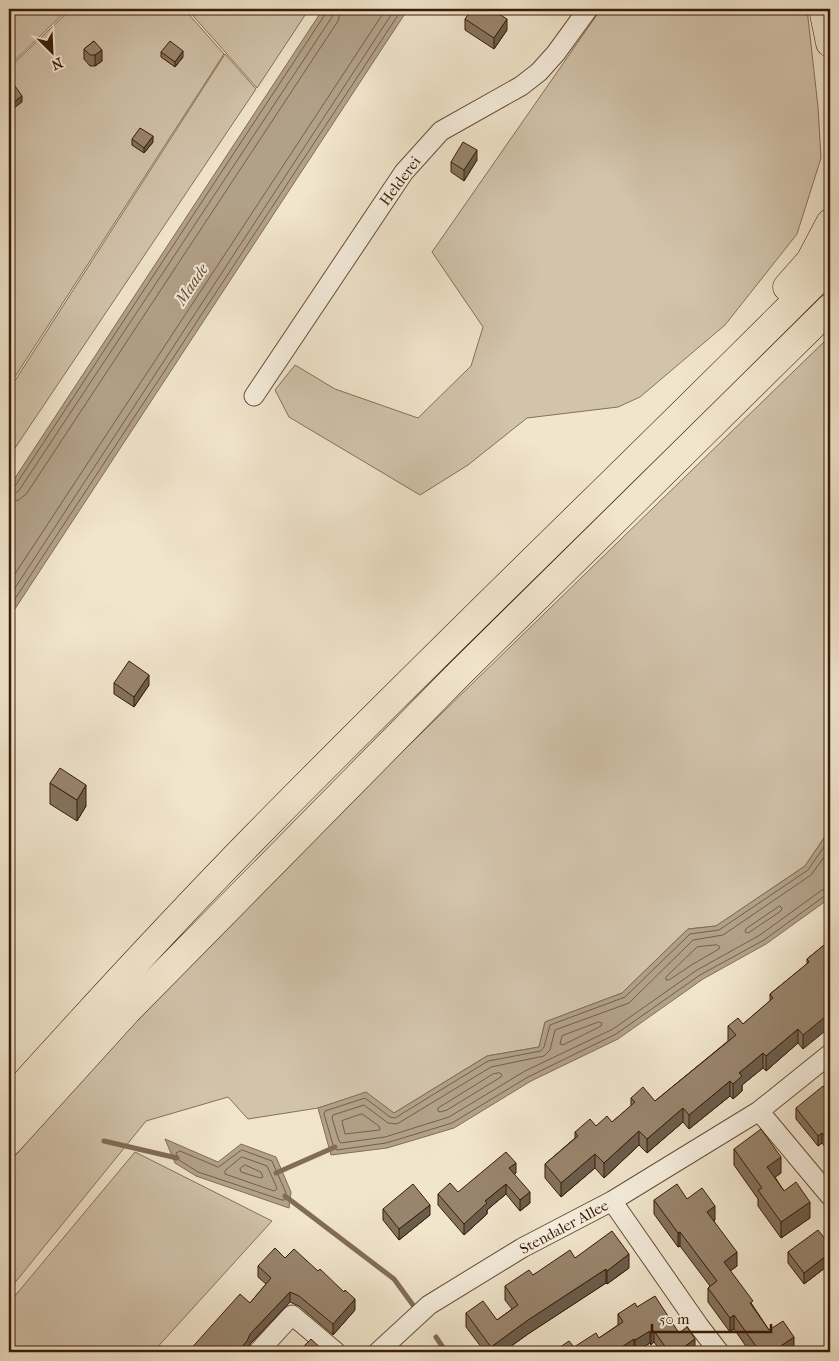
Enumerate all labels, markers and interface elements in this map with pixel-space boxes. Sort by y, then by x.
north arrow [28,28,78,78]
text: N [48,53,65,73]
street label: Helderei [376,152,425,209]
water label: Maade [170,260,212,309]
street label: Stendaler Allee [516,1196,612,1258]
scale bar [652,1301,770,1333]
text: 50 m [659,1310,690,1328]

